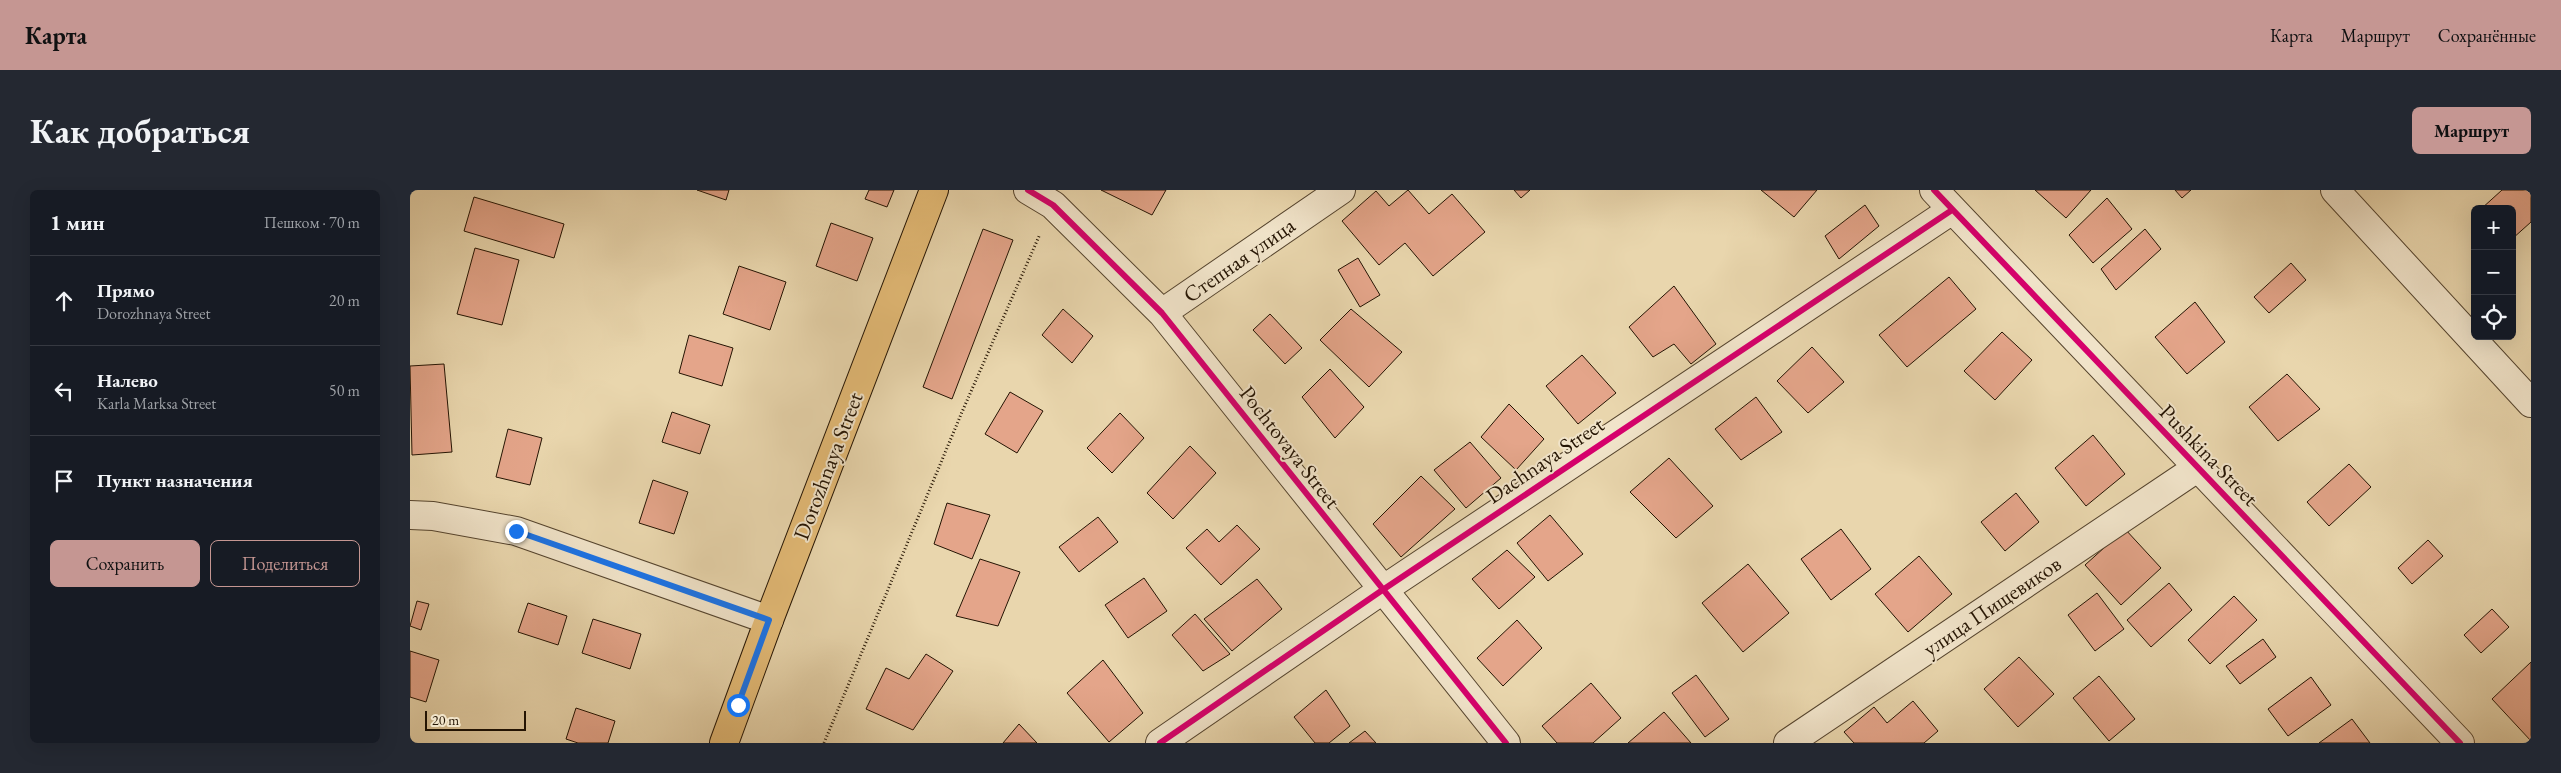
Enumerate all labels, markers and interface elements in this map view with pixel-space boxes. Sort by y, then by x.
text: Карта [25,20,87,51]
text: Карта [2270,24,2313,47]
text: Маршрут [2341,24,2410,47]
text: Сохранённые [2438,24,2536,47]
button: Маршрут [2412,107,2531,154]
text: Как добраться [30,108,250,153]
map controls [2471,205,2516,340]
button: + [2471,205,2516,250]
text: 1 мин [50,209,105,236]
street label: Степная улица [1177,211,1301,309]
text: Пешком · 70 m [264,212,360,233]
button: − [2471,250,2516,295]
text: Прямо [97,278,155,303]
icon: ahead [50,287,78,315]
text: 20 m [329,290,360,311]
button: locate [2471,295,2516,340]
text: Dorozhnaya Street [97,303,210,324]
text: Налево [97,368,158,393]
icon: left [50,377,78,405]
text: 50 m [329,380,360,401]
street label: Pochtovaya Street [1233,380,1347,514]
street label: Dorozhnaya Street [787,388,870,544]
text: Karla Marksa Street [97,393,216,414]
street label: Pushkina Street [2153,398,2265,512]
street label: Dachnaya Street [1480,410,1610,510]
icon: arrive [50,467,78,495]
text: Пункт назначения [97,468,253,493]
route end [505,520,528,543]
button: Сохранить [50,540,200,587]
button: Поделиться [210,540,360,587]
street label: улица Пищевиков [1917,549,2067,663]
route start [727,694,750,717]
scale bar [425,708,526,731]
text: 20 m [432,711,459,729]

